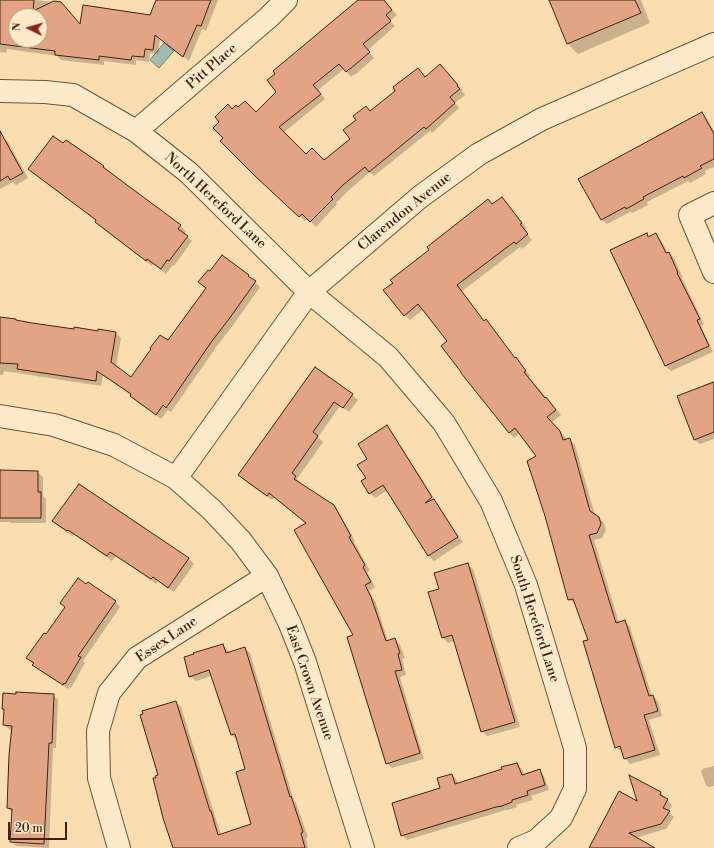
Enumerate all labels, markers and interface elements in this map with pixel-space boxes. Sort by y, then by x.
north arrow [8,8,48,48]
text: N [10,22,24,32]
street label: Pitt Place [183,40,241,94]
street label: North Hereford Lane [160,149,270,253]
street label: Clarendon Avenue [355,169,455,255]
street label: South Hereford Lane [506,553,562,685]
street label: Essex Lane [133,613,201,667]
street label: East Crown Avenue [281,623,337,743]
scale bar [10,814,69,840]
text: 20 m [15,821,43,836]

